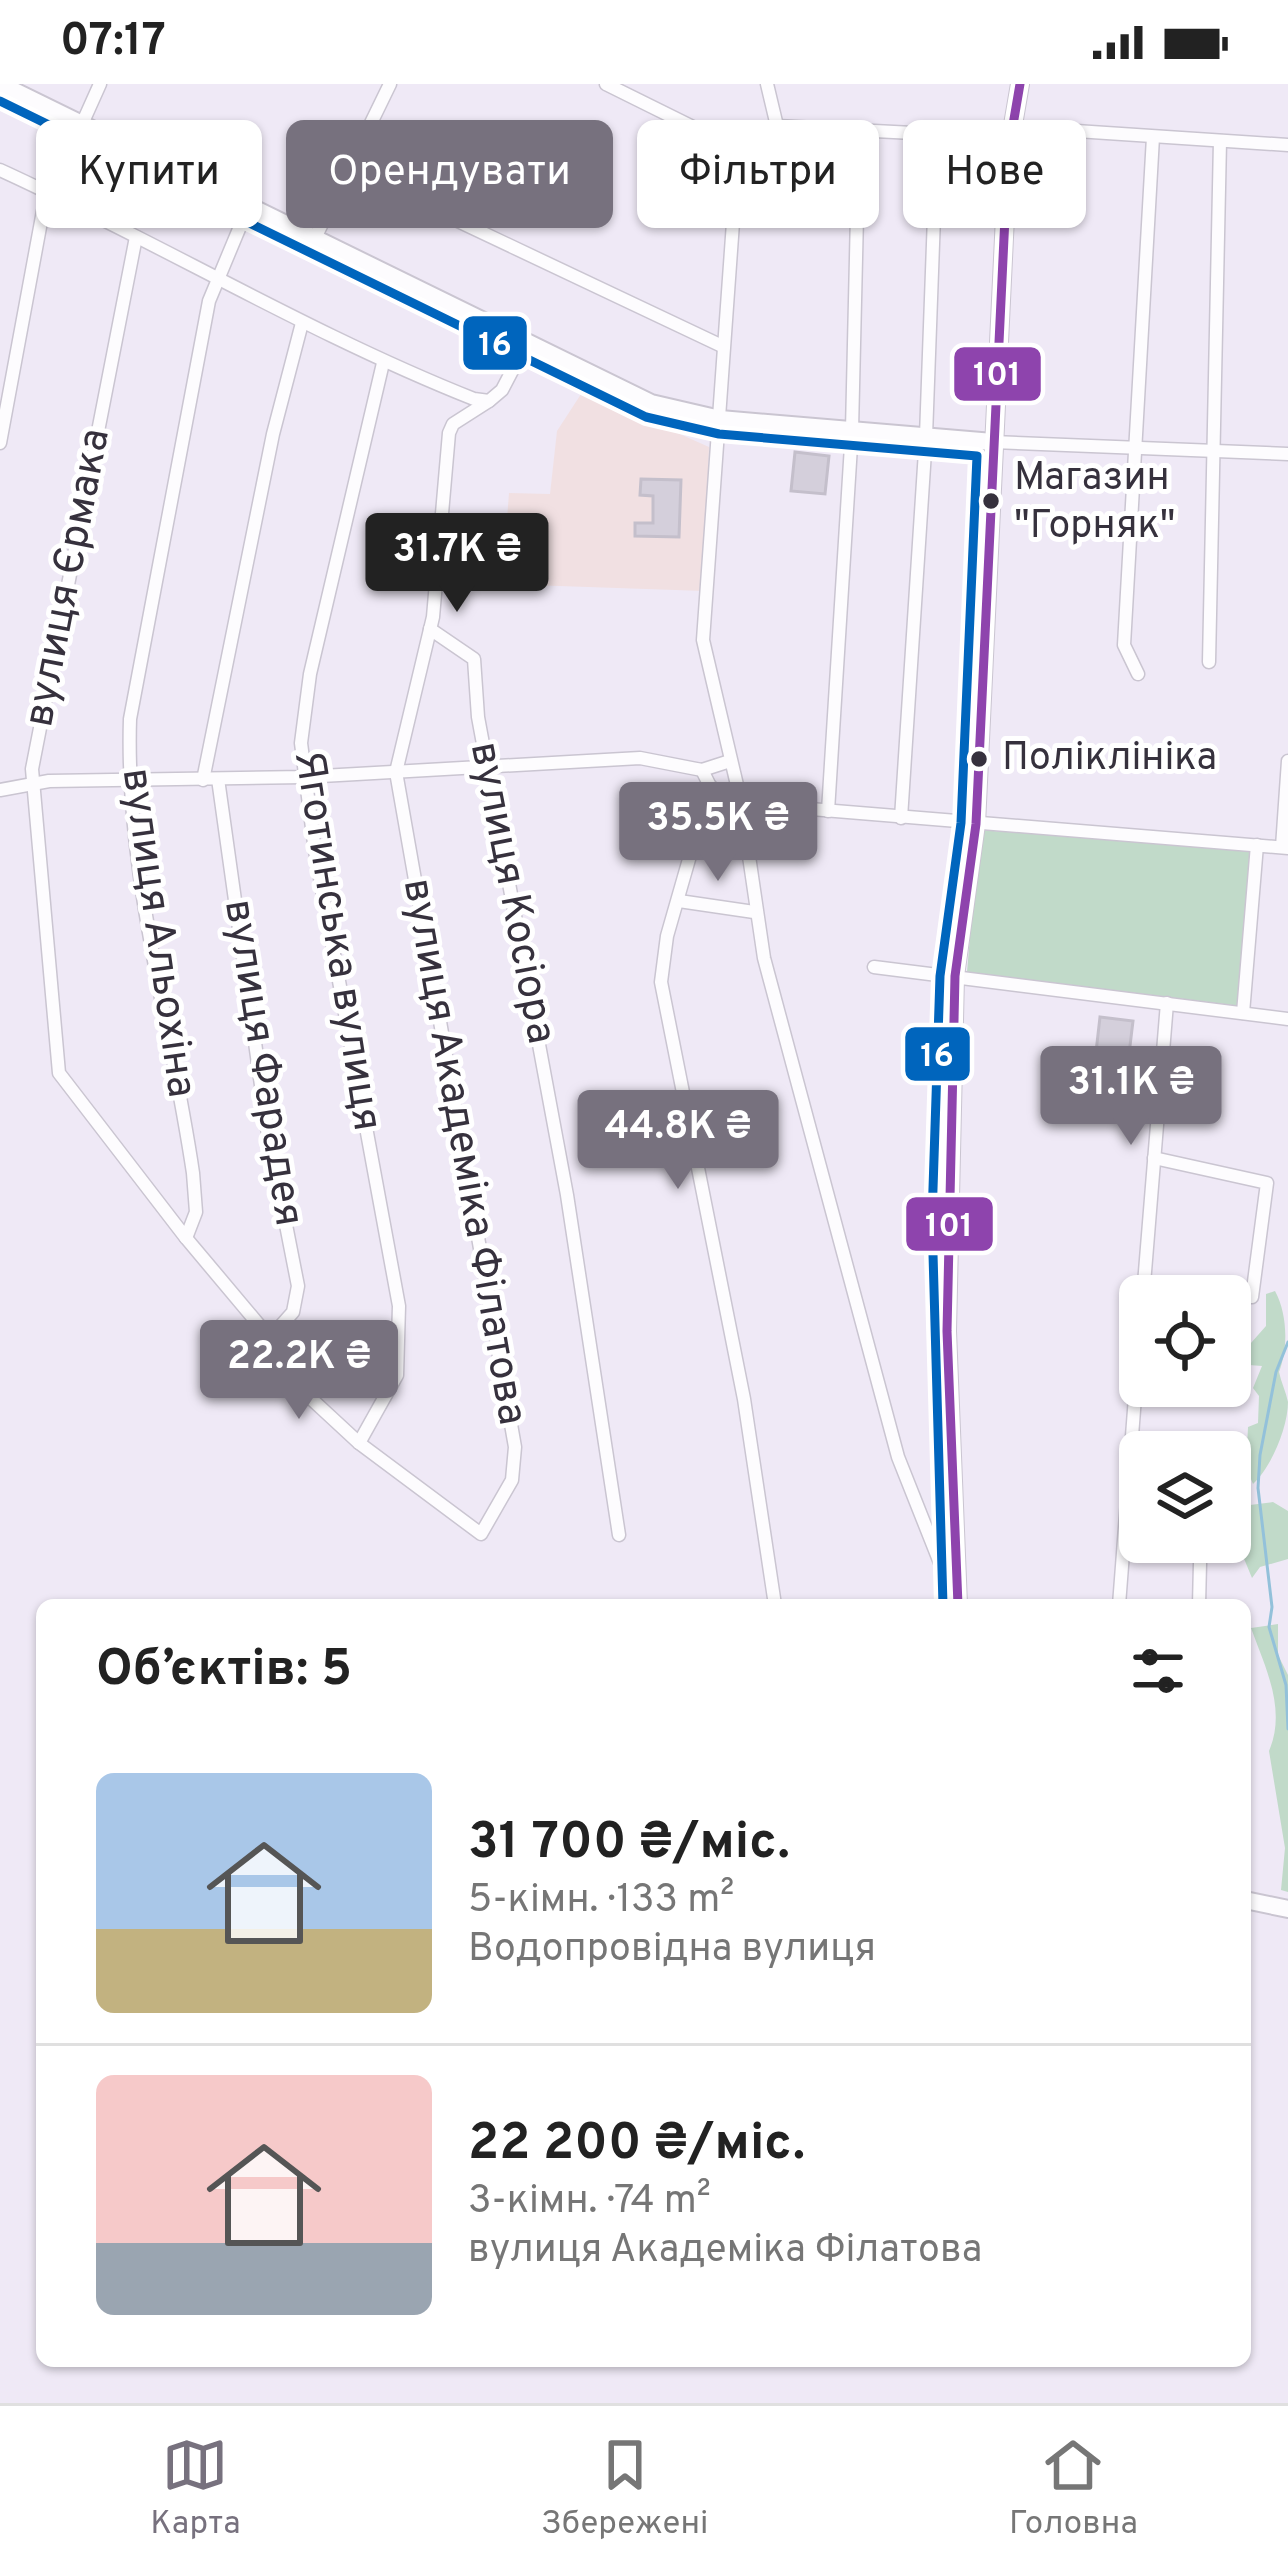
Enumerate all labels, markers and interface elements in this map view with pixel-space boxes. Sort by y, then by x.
text: 07:17 [60,14,166,71]
chip: Купити [36,120,262,228]
chip: Орендувати [286,120,613,228]
chip: Фільтри [637,120,879,228]
chip: Нове [903,120,1086,228]
line badge: 16 [461,314,529,372]
text: 16 [478,326,512,368]
line badge: 101 [952,345,1043,403]
text: 101 [973,356,1021,398]
street label: вулиця Єрмака [14,424,124,732]
place label: Магазин "Горняк" [1014,455,1176,552]
marker: Магазин "Горняк" [980,490,1002,512]
pin: 31.7K ₴ [346,513,568,615]
text: 31.7K ₴ [392,527,522,576]
place label: Поліклініка [1002,735,1217,784]
street label: вулиця Косіора [456,738,566,1048]
street label: Яготинська вулиця [280,747,392,1135]
marker: Поліклініка [968,748,990,770]
street label: вулиця Альохіна [108,765,206,1101]
pin: 35.5K ₴ [607,782,829,884]
text: 35.5K ₴ [646,796,790,845]
street label: вулиця Академіка Філатова [389,875,537,1429]
street label: вулиця Фарадея [210,896,314,1230]
line badge: 16 [903,1025,972,1083]
text: 16 [920,1037,954,1079]
pin: 31.1K ₴ [1020,1046,1242,1148]
text: 31.1K ₴ [1067,1060,1195,1109]
pin: 44.8K ₴ [567,1090,789,1192]
text: 44.8K ₴ [605,1104,751,1153]
line badge: 101 [904,1195,995,1253]
text: 101 [925,1207,973,1249]
map controls [1119,1275,1251,1563]
button: locate [1119,1275,1251,1407]
pin: 22.2K ₴ [188,1320,410,1422]
text: 22.2K ₴ [227,1334,371,1383]
button: layers [1119,1431,1251,1563]
icon: filters [1125,1638,1191,1704]
text: Об’єктів: 5 [96,1639,352,1704]
text: 31 700 ₴/міс. [468,1812,790,1877]
icon: home [192,1821,336,1965]
text: 5-кімн. · 133 m² [468,1877,734,1926]
text: Водопровідна вулиця [468,1926,876,1975]
text: 22 200 ₴/міс. [468,2113,805,2178]
icon: home [192,2123,336,2267]
text: 3-кімн. · 74 m² [468,2178,711,2227]
text: вулиця Академіка Філатова [468,2227,982,2276]
tab: Карта [150,2432,241,2546]
tab: Збережені [541,2432,709,2546]
tab: Головна [1009,2432,1138,2546]

